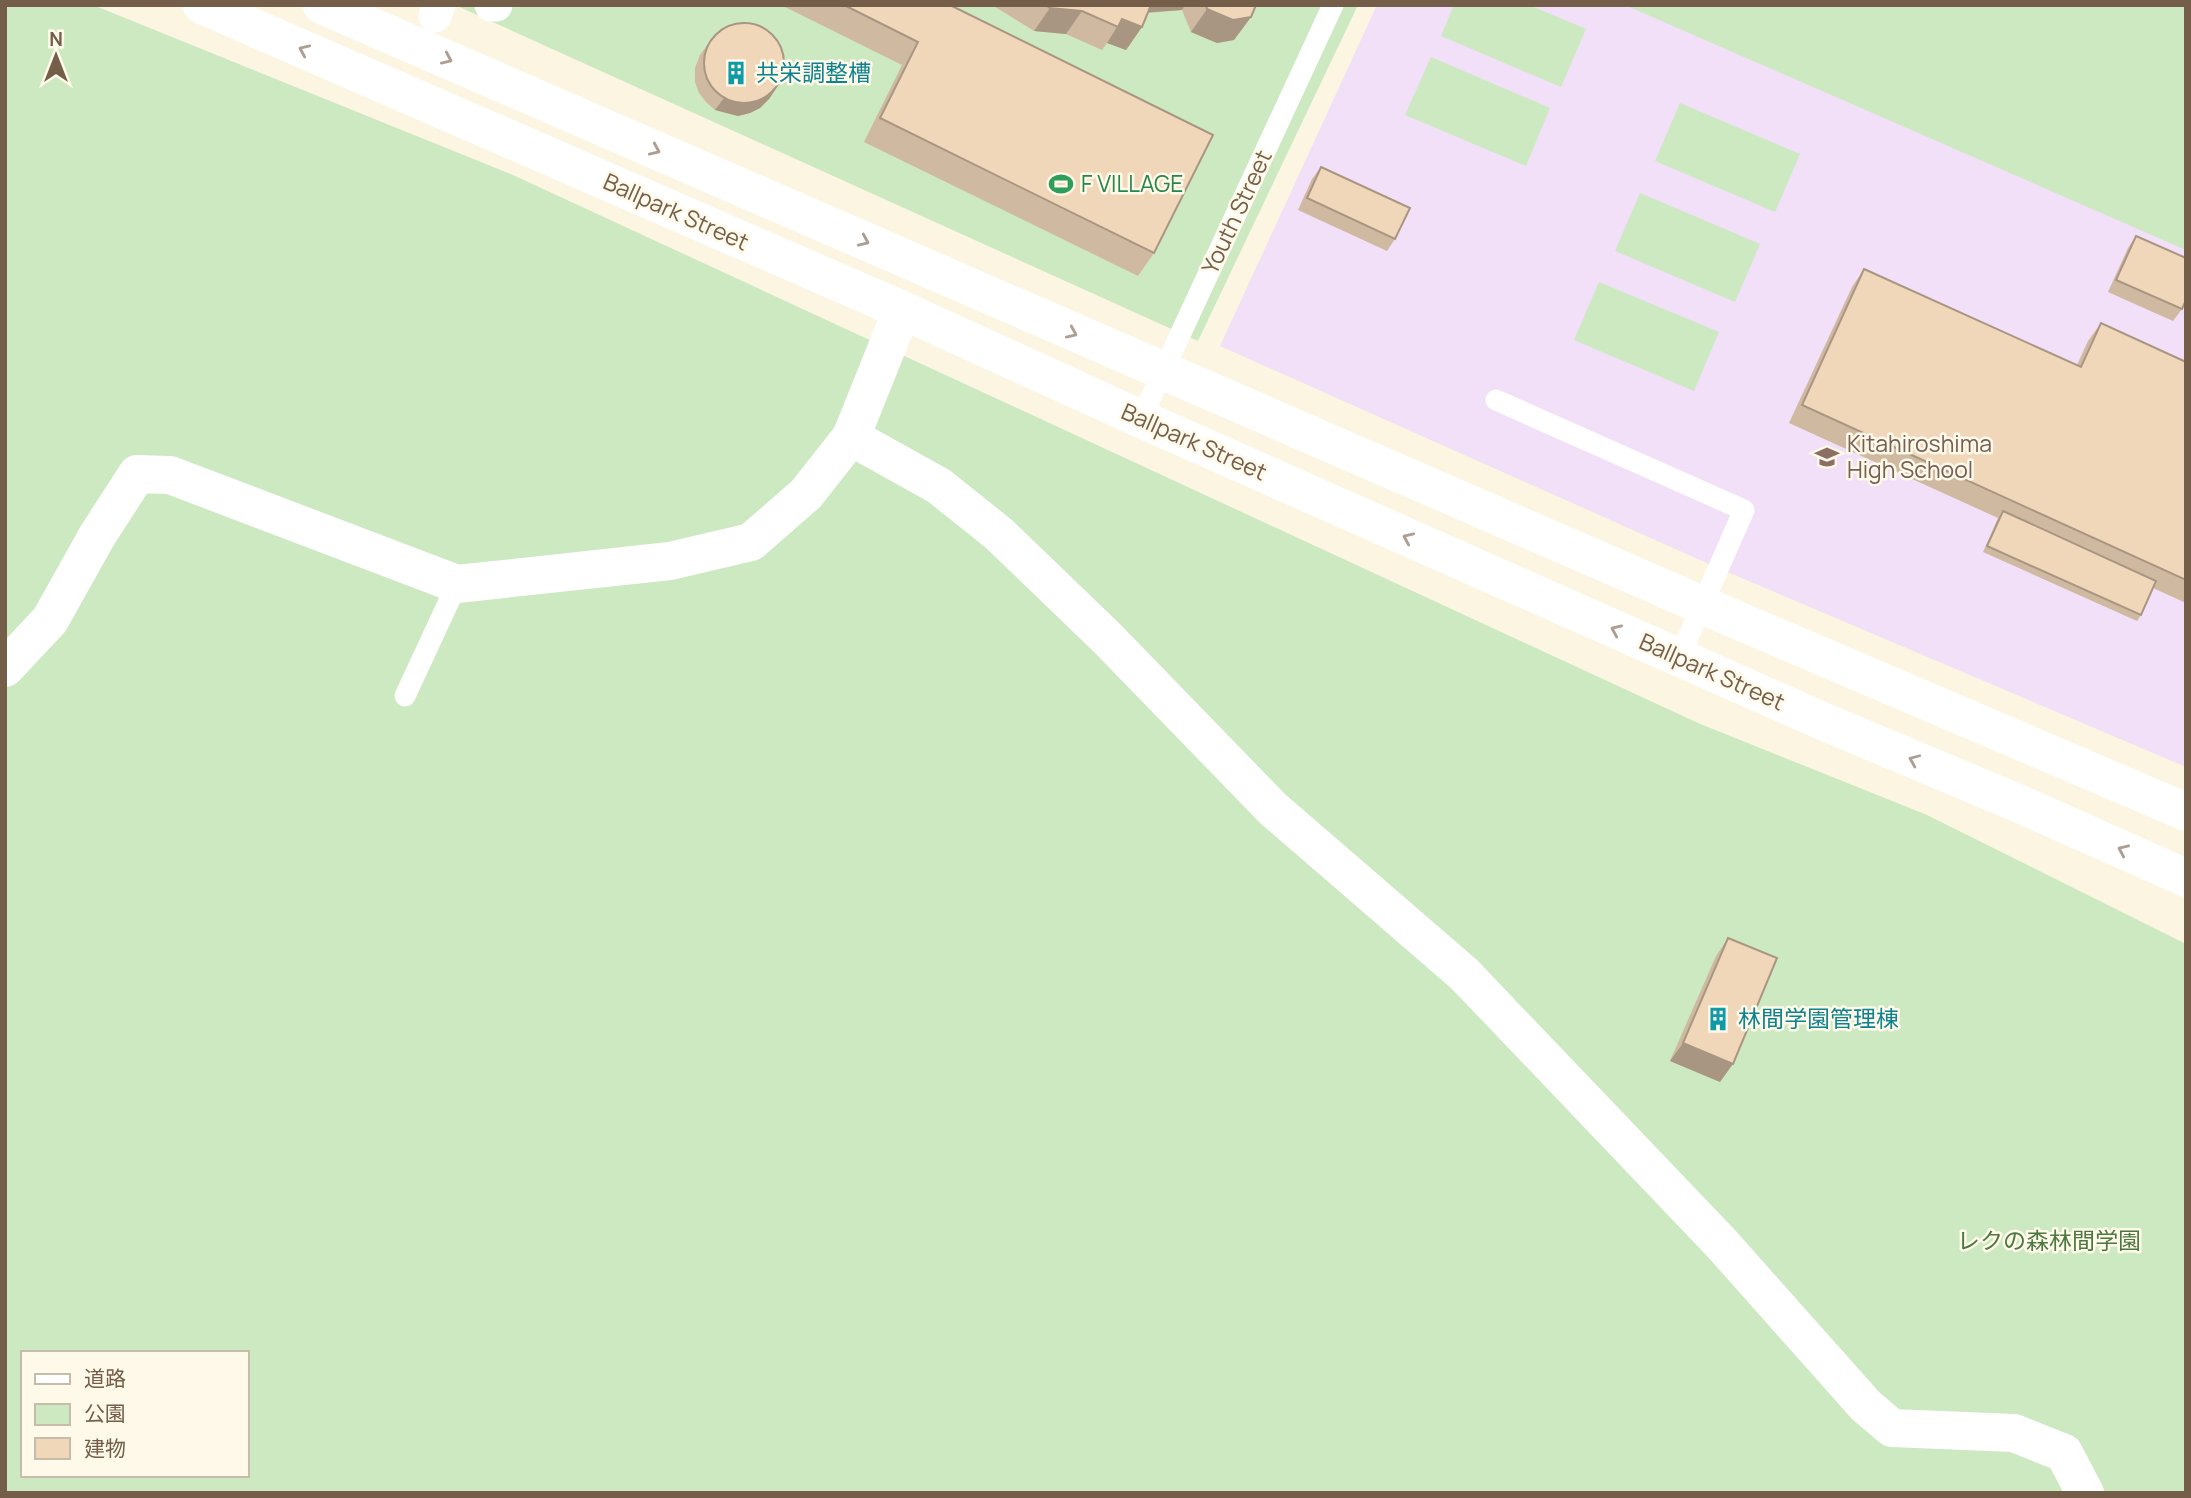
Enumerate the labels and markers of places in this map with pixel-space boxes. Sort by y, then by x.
place label: 共栄調整槽 [756,56,871,88]
building icon: 共栄調整槽 [722,59,750,87]
place label: F VILLAGE [1081,167,1183,199]
sports icon: F VILLAGE [1047,170,1075,198]
place label: Kitahiroshima High School [1847,427,1992,485]
school or university icon: Kitahiroshima High School [1813,443,1841,471]
place label: 林間学園管理棟 [1738,1002,1899,1034]
building icon: 林間学園管理棟 [1704,1005,1732,1033]

